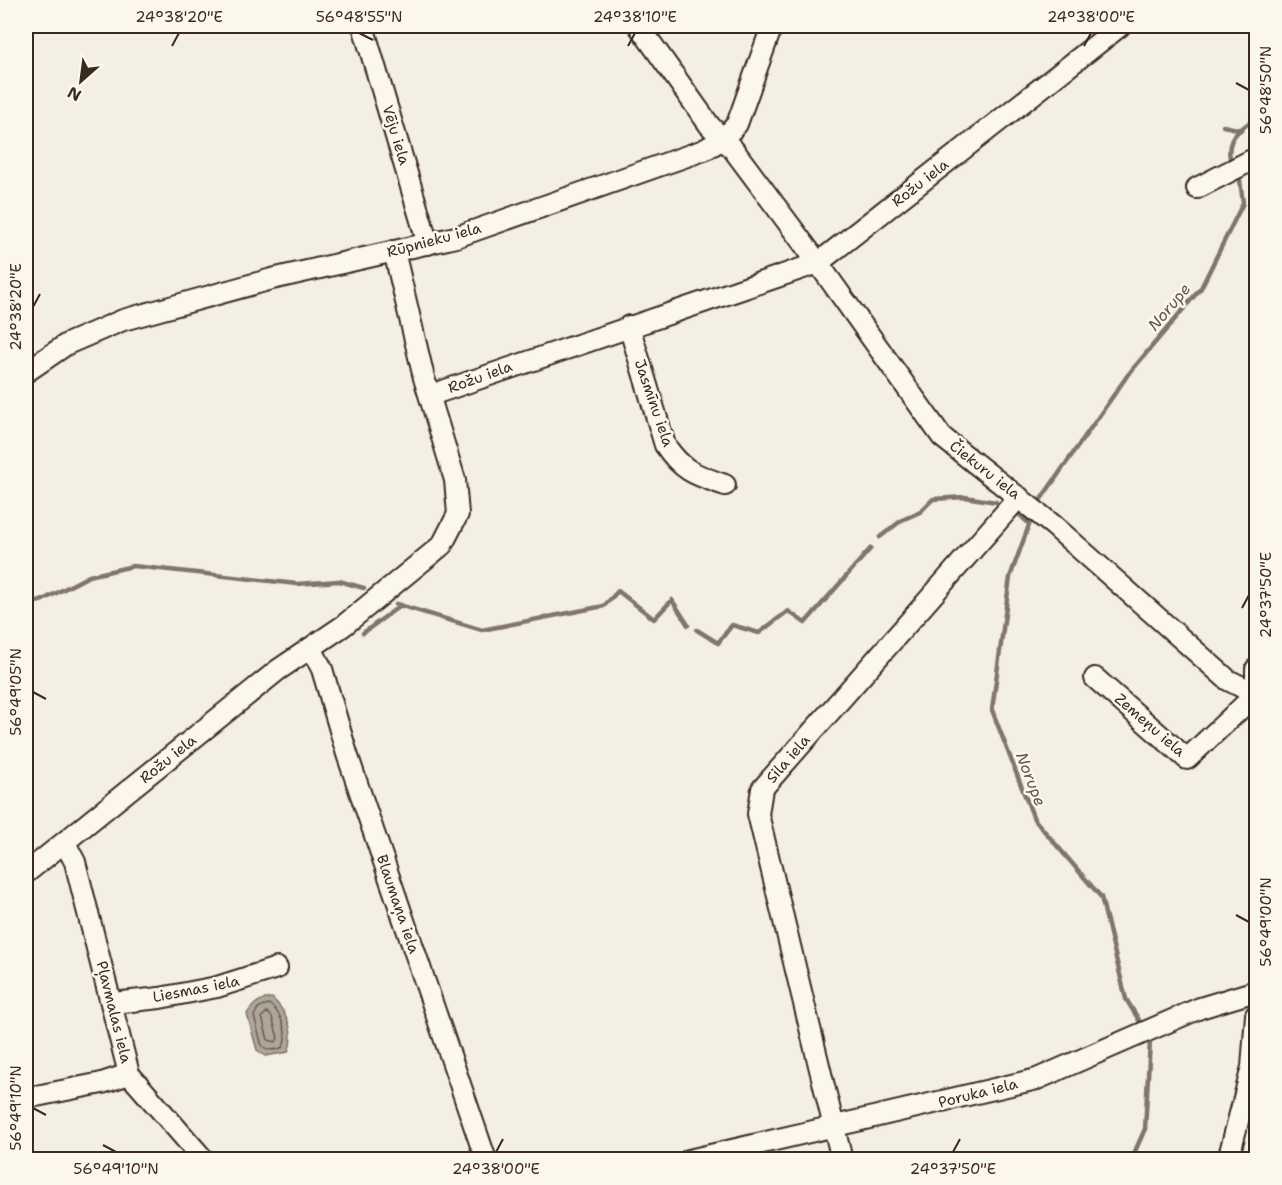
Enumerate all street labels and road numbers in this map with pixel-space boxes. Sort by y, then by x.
street label: Vēju iela [377,102,415,168]
street label: Rožu iela [887,154,953,212]
street label: Rūpnieku iela [385,218,484,262]
street label: Rožu iela [445,356,516,398]
street label: Jasmīnu iela [630,357,679,450]
street label: Čiekuru iela [945,435,1026,504]
street label: Zemeņu iela [1110,689,1190,762]
street label: Rožu iela [136,730,201,788]
street label: Sila iela [762,730,815,787]
street label: Blaumaņa iela [371,852,424,957]
street label: Pļavmalas iela [91,959,137,1066]
street label: Liesmas iela [151,971,242,1007]
street label: Poruka iela [936,1073,1020,1113]

